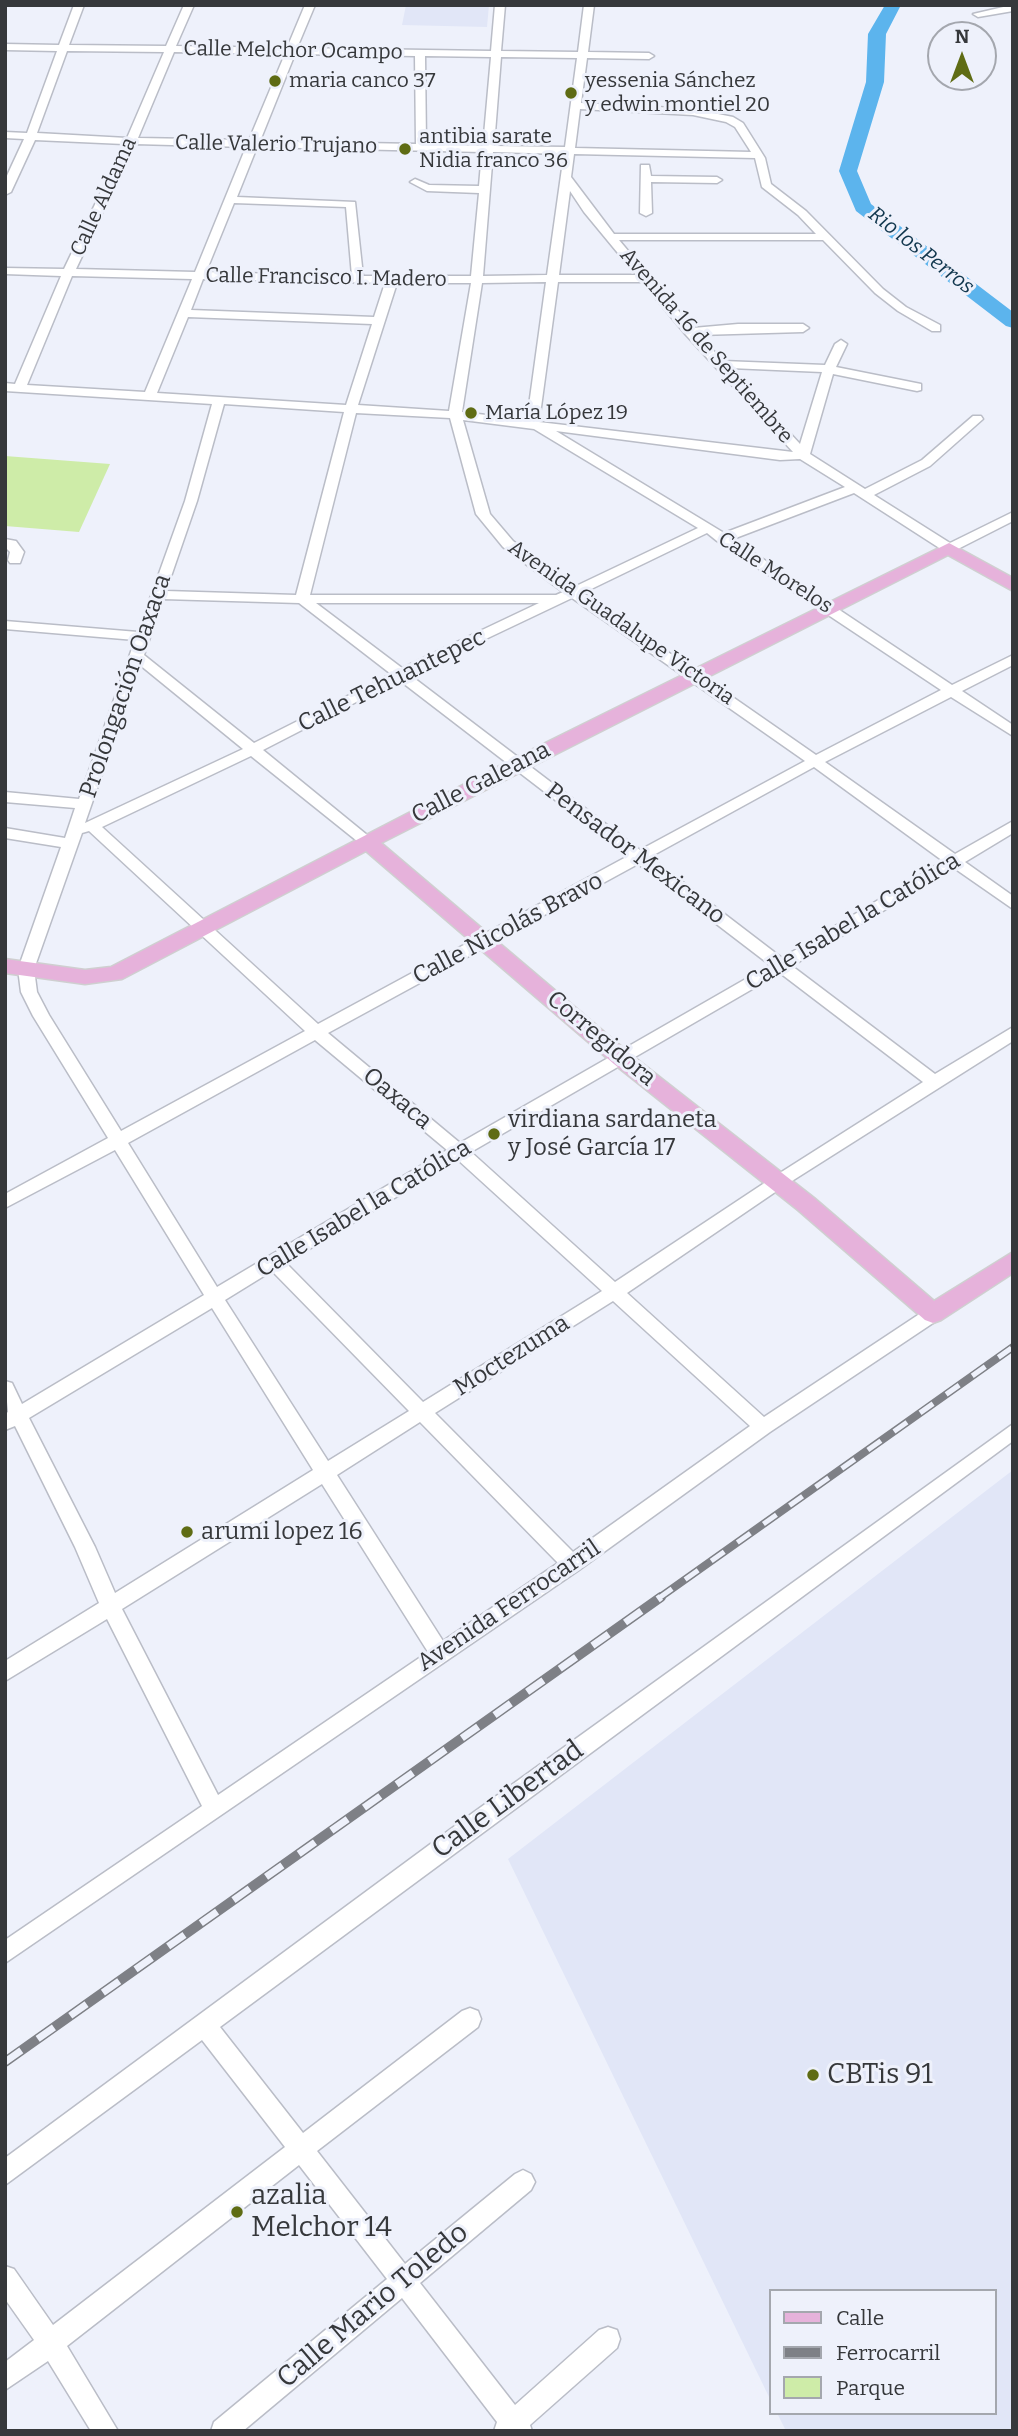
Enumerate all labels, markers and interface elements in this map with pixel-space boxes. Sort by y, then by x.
north arrow [927,21,997,91]
text: N [955,25,969,48]
street label: Calle Melchor Ocampo [183,36,403,66]
place label: maria canco 37 [289,68,436,94]
place label: yessenia Sánchez y edwin montiel 20 [585,68,770,118]
marker: maria canco 37 [267,73,283,89]
marker: yessenia Sánchez y edwin montiel 20 [563,85,579,101]
place label: antibia sarate Nidia franco 36 [419,124,568,174]
street label: Calle Valerio Trujano [175,131,377,159]
street label: Calle Aldama [65,134,143,260]
marker: antibia sarate Nidia franco 36 [397,141,413,157]
water label: Rio los Perros [863,202,979,300]
street label: Avenida 16 de Septiembre [614,243,798,449]
street label: Calle Francisco I. Madero [205,263,447,293]
place label: María López 19 [485,400,628,426]
marker: María López 19 [463,405,479,421]
street label: Calle Morelos [713,527,837,619]
street label: Avenida Guadalupe Victoria [503,535,739,711]
street label: Prolongación Oaxaca [74,571,178,801]
street label: Calle Tehuantepec [293,623,491,739]
street label: Calle Galeana [407,736,555,830]
street label: Pensador Mexicano [539,777,731,931]
street label: Calle Isabel la Católica [741,847,965,997]
street label: Calle Nicolás Bravo [408,867,608,991]
street label: Corregidora [541,985,661,1093]
street label: Oaxaca [357,1062,437,1136]
place label: virdiana sardaneta y José García 17 [508,1106,717,1162]
marker: virdiana sardaneta y José García 17 [486,1126,502,1142]
street label: Calle Isabel la Católica [252,1134,476,1284]
street label: Moctezuma [449,1309,575,1403]
place label: arumi lopez 16 [201,1518,363,1546]
marker: arumi lopez 16 [179,1524,195,1540]
street label: Avenida Ferrocarril [412,1534,606,1678]
street label: Calle Libertad [426,1734,590,1866]
place label: CBTis 91 [827,2058,933,2092]
marker: CBTis 91 [805,2067,821,2083]
place label: azalia Melchor 14 [251,2179,392,2245]
marker: azalia Melchor 14 [229,2204,245,2220]
street label: Calle Mario Toledo [271,2216,475,2396]
legend [769,2289,997,2415]
text: Calle [836,2305,884,2331]
text: Ferrocarril [836,2340,940,2366]
text: Parque [836,2375,905,2401]

